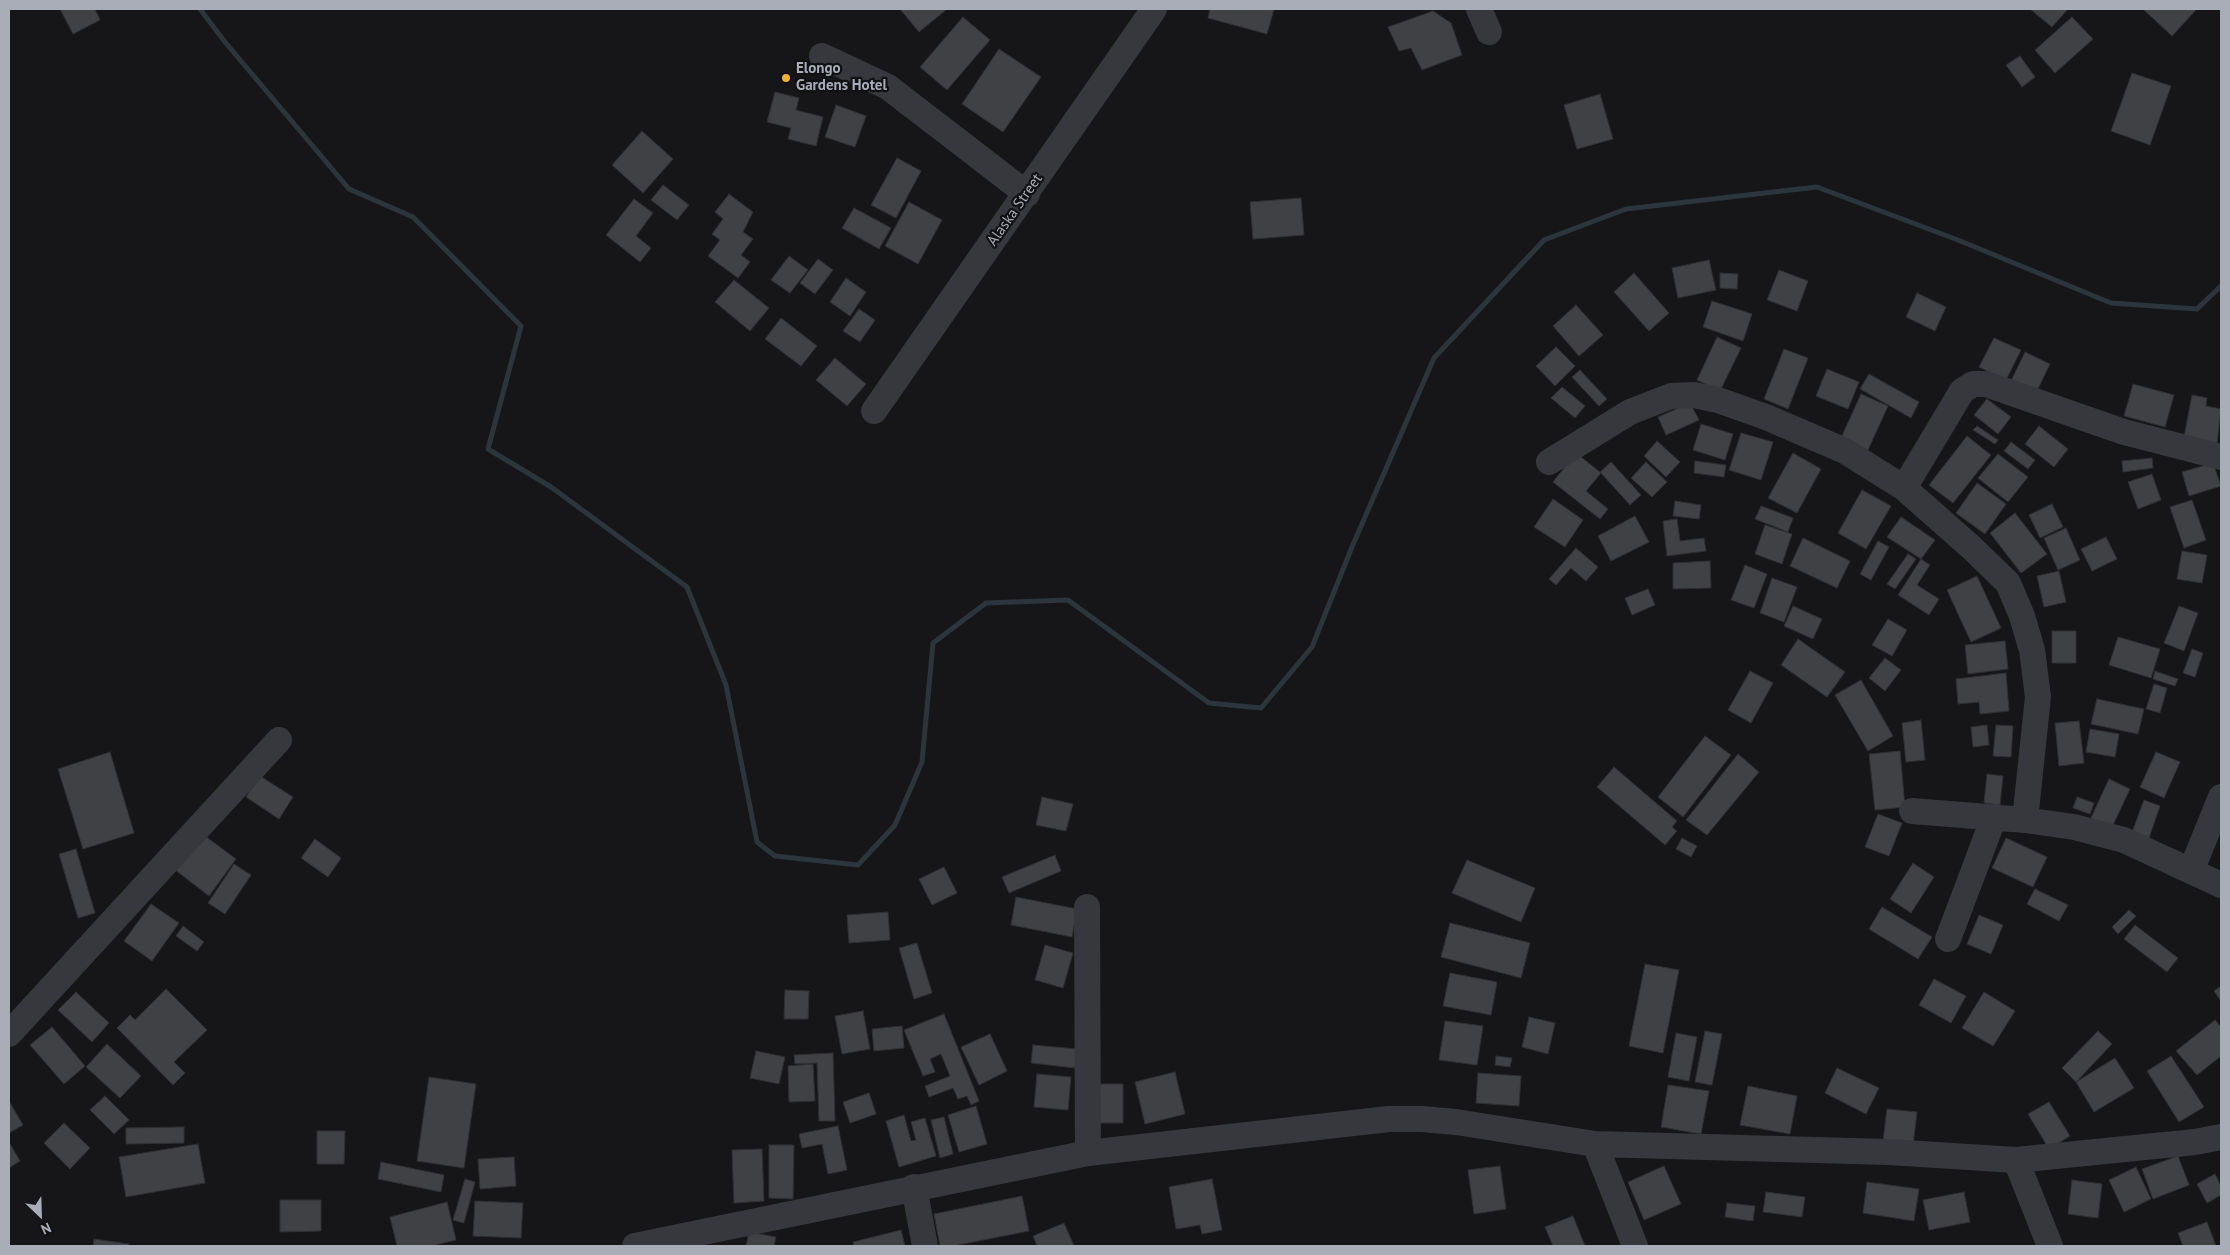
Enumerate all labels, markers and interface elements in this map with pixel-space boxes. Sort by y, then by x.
place label: Elongo Gardens Hotel [796,60,887,95]
marker: Elongo Gardens Hotel [780,72,792,84]
street label: Alaska Street [984,170,1046,250]
north arrow [15,1190,65,1240]
text: N [38,1219,54,1239]

